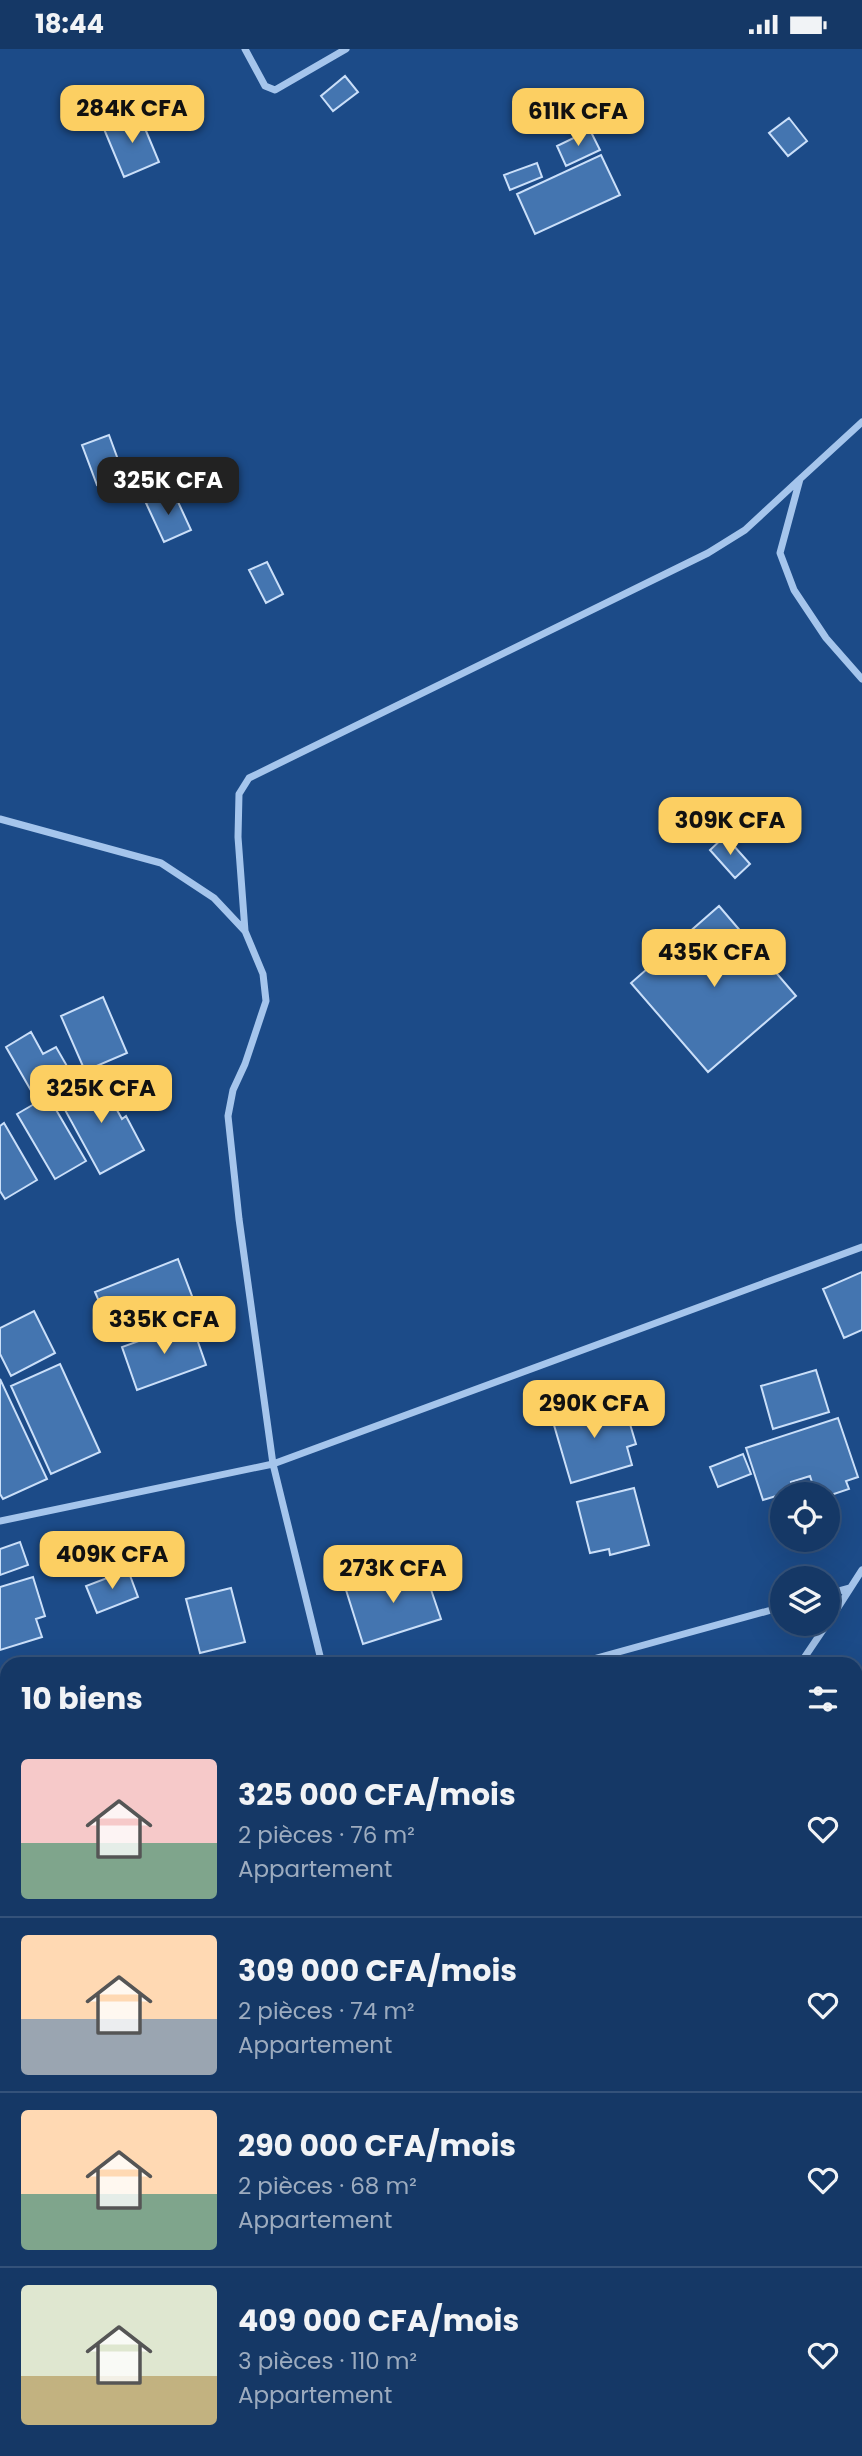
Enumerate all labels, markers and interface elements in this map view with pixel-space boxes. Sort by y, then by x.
text: 18:44 [35,6,104,42]
pin: 284K CFA [60,85,204,145]
pin: 611K CFA [506,89,650,148]
text: 284K CFA [76,92,188,124]
text: 611K CFA [528,95,628,127]
pin: 325K CFA [96,457,240,517]
text: 325K CFA [113,464,223,496]
pin: 309K CFA [658,797,802,857]
text: 309K CFA [674,804,786,836]
pin: 435K CFA [642,929,786,989]
text: 435K CFA [658,936,770,968]
pin: 325K CFA [29,1065,173,1125]
text: 325K CFA [46,1072,156,1104]
pin: 335K CFA [92,1297,236,1356]
text: 335K CFA [109,1303,219,1335]
pin: 290K CFA [522,1381,666,1440]
text: 290K CFA [539,1387,649,1419]
map controls [770,1482,840,1636]
button: locate [770,1482,840,1552]
pin: 409K CFA [40,1531,184,1591]
text: 409K CFA [56,1538,168,1570]
pin: 273K CFA [321,1545,465,1605]
text: 273K CFA [339,1552,447,1584]
button: layers [770,1566,840,1636]
text: 10 biens [21,1677,143,1720]
icon: filters [804,1680,842,1718]
text: 325 000 CFA/mois [238,1773,516,1816]
icon: home [77,1787,161,1871]
icon: heart [804,1810,842,1848]
text: 2 pièces · 76 m² [238,1819,415,1851]
text: Appartement [238,1853,392,1885]
text: 309 000 CFA/mois [238,1949,517,1992]
icon: home [77,1963,161,2047]
icon: heart [804,1986,842,2024]
text: 2 pièces · 74 m² [238,1995,415,2027]
text: Appartement [238,2029,392,2061]
text: 290 000 CFA/mois [238,2124,516,2167]
icon: home [77,2138,161,2222]
icon: heart [804,2161,842,2199]
text: 2 pièces · 68 m² [238,2170,417,2202]
text: Appartement [238,2204,392,2236]
text: 409 000 CFA/mois [238,2299,519,2342]
icon: home [77,2313,161,2397]
icon: heart [804,2336,842,2374]
text: 3 pièces · 110 m² [238,2345,417,2377]
text: Appartement [238,2379,392,2411]

